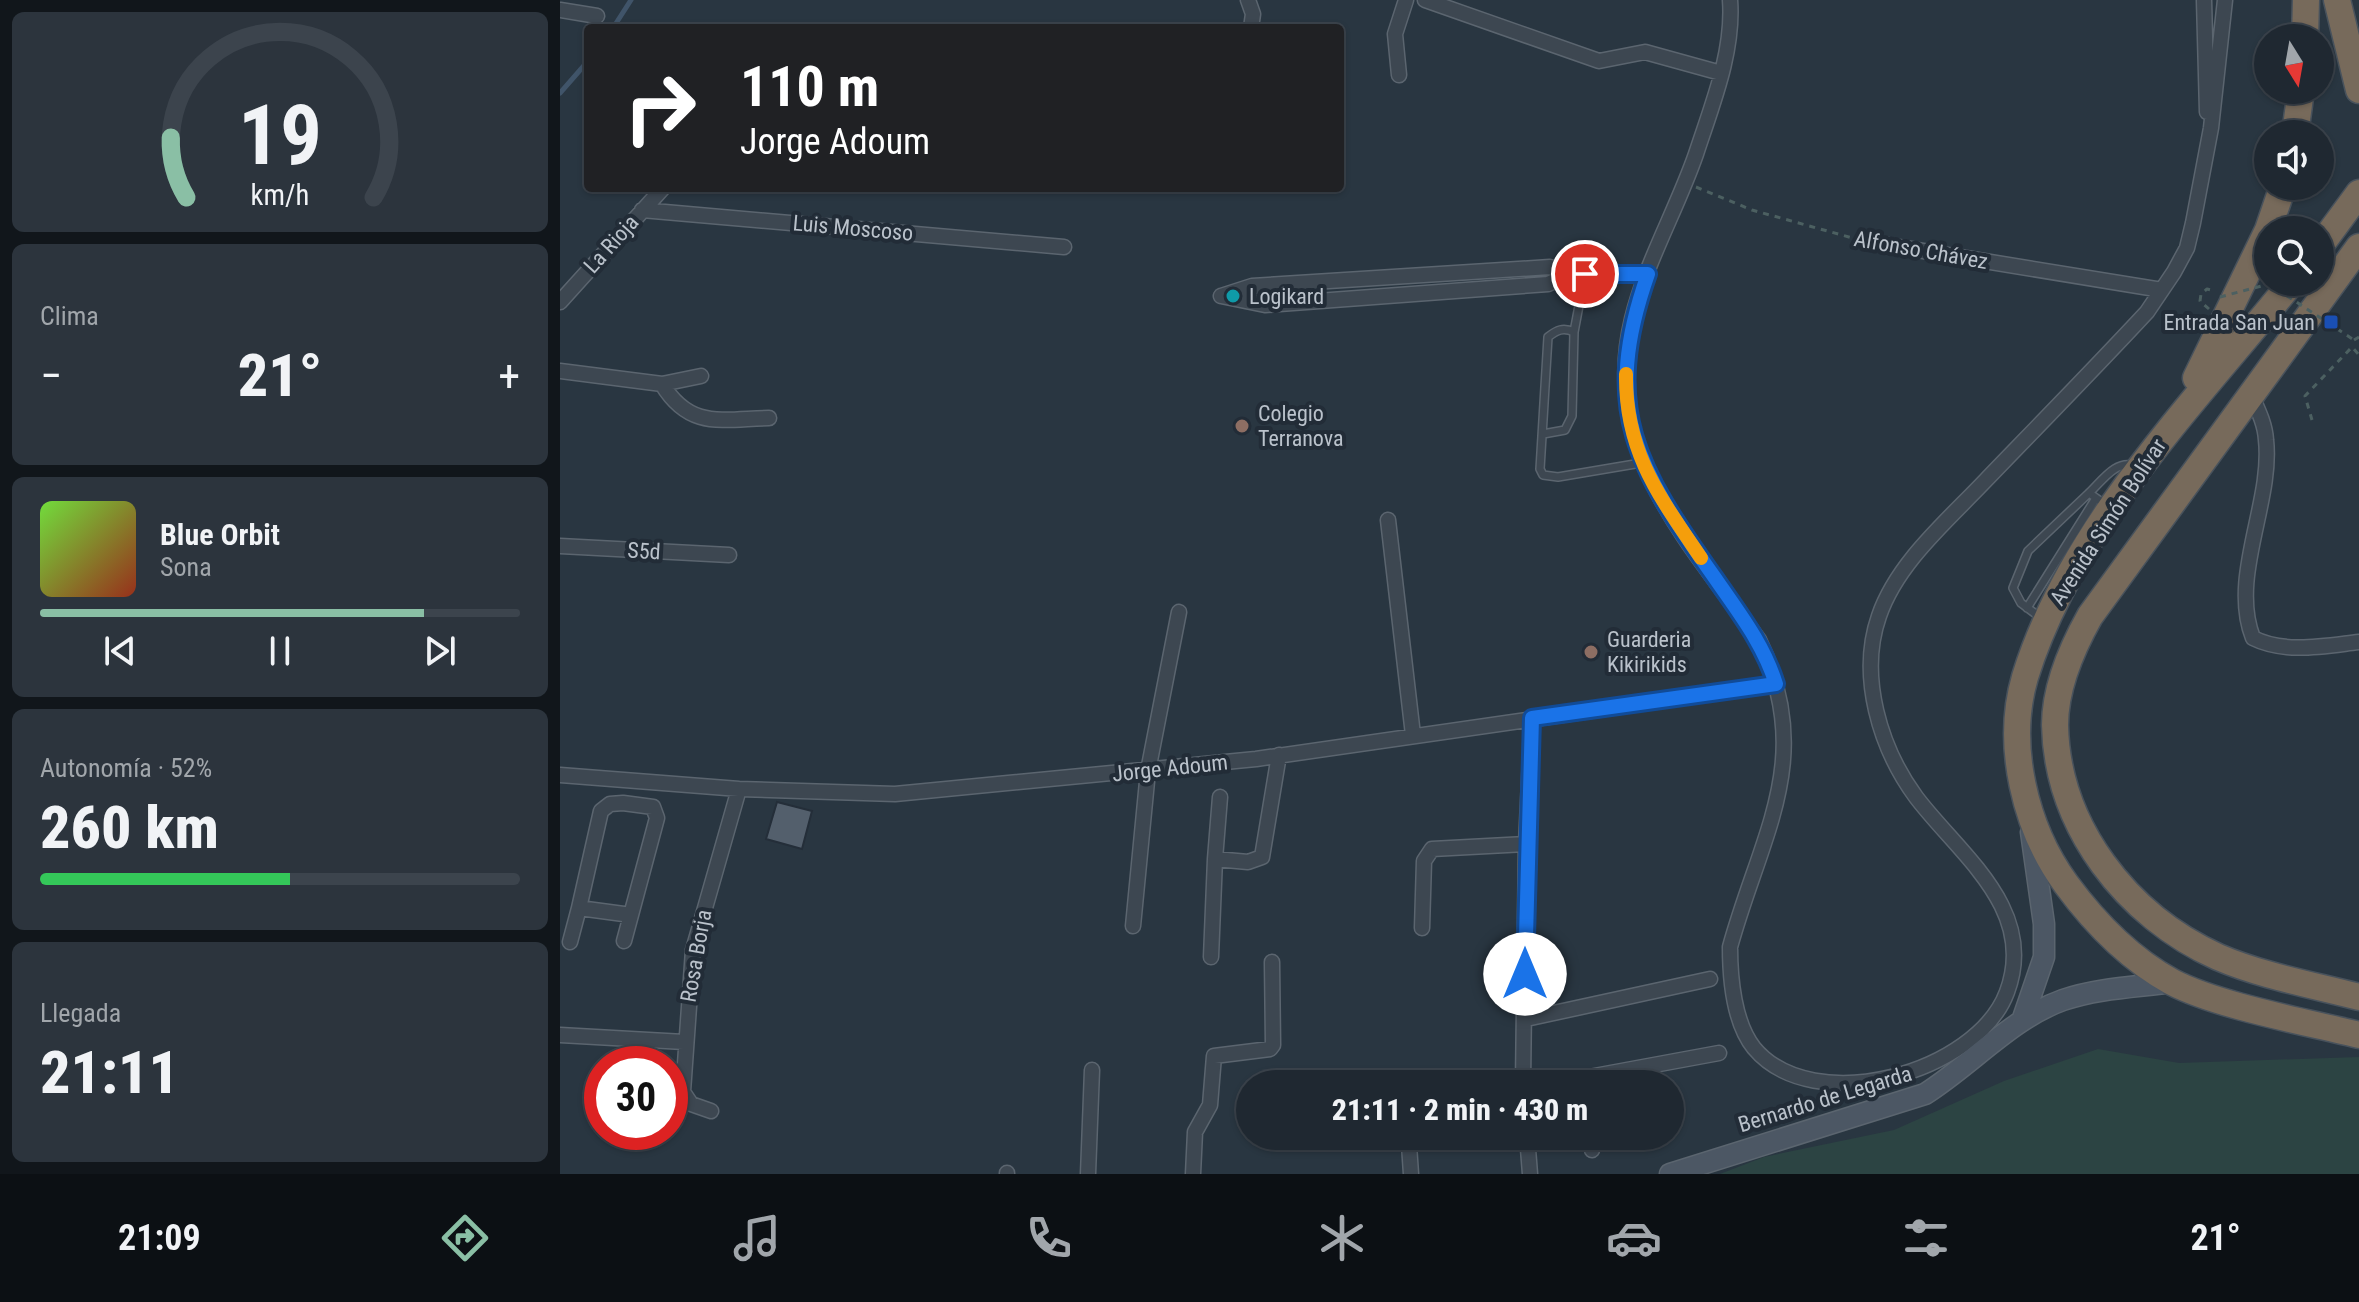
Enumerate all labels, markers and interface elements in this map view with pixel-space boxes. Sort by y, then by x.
north arrow [2254,24,2334,104]
map controls [2254,24,2334,296]
text: 110 m [740,54,879,120]
icon: right [608,56,712,160]
text: 19 [238,87,322,184]
button: sound [2254,120,2334,200]
text: Jorge Adoum [740,121,930,163]
text: km/h [251,178,309,212]
street label: La Rioja [579,210,643,278]
street label: Luis Moscoso [792,210,914,246]
button: search [2254,216,2334,296]
street label: Alfonso Chávez [1852,226,1990,274]
pin [1551,240,1619,308]
icon: arrive [1563,252,1607,296]
place label: Logikard [1249,284,1324,309]
marker: Logikard [1224,287,1242,305]
text: Clima [40,301,99,331]
place label: Entrada San Juan [2163,310,2315,335]
marker: Entrada San Juan [2322,313,2340,331]
text: 21° [238,340,322,411]
text: − [40,350,62,402]
text: + [498,350,520,402]
place label: Colegio Terranova [1258,401,1344,451]
marker: Colegio Terranova [1233,417,1251,435]
street label: Avenida Simón Bolívar [2045,434,2171,610]
text: Blue Orbit [160,517,280,552]
street label: S5d [627,538,661,564]
text: Sona [160,552,212,582]
place label: Guarderia Kikirikids [1607,627,1691,677]
icon: previous [98,629,142,673]
icon: pause [258,629,302,673]
icon: next [418,629,462,673]
marker: Guarderia Kikirikids [1582,643,1600,661]
street label: Jorge Adoum [1111,749,1229,787]
text: Autonomía · 52% [40,753,212,783]
text: 260 km [40,792,219,863]
street label: Rosa Borja [676,908,716,1004]
position arrow [1483,932,1567,1016]
text: Llegada [40,998,121,1028]
text: 21:11 [40,1037,179,1108]
speed limit sign: 30 [584,1046,688,1150]
street label: Bernardo de Legarda [1735,1061,1915,1137]
text: 21:11 · 2 min · 430 m [1332,1092,1588,1127]
icon: directions [437,1210,493,1266]
icon: music [729,1210,785,1266]
icon: phone [1021,1210,1077,1266]
icon: climate [1314,1210,1370,1266]
icon: car [1606,1210,1662,1266]
icon: filters [1898,1210,1954,1266]
text: 21:09 [118,1217,201,1259]
text: 21° [2190,1217,2241,1259]

